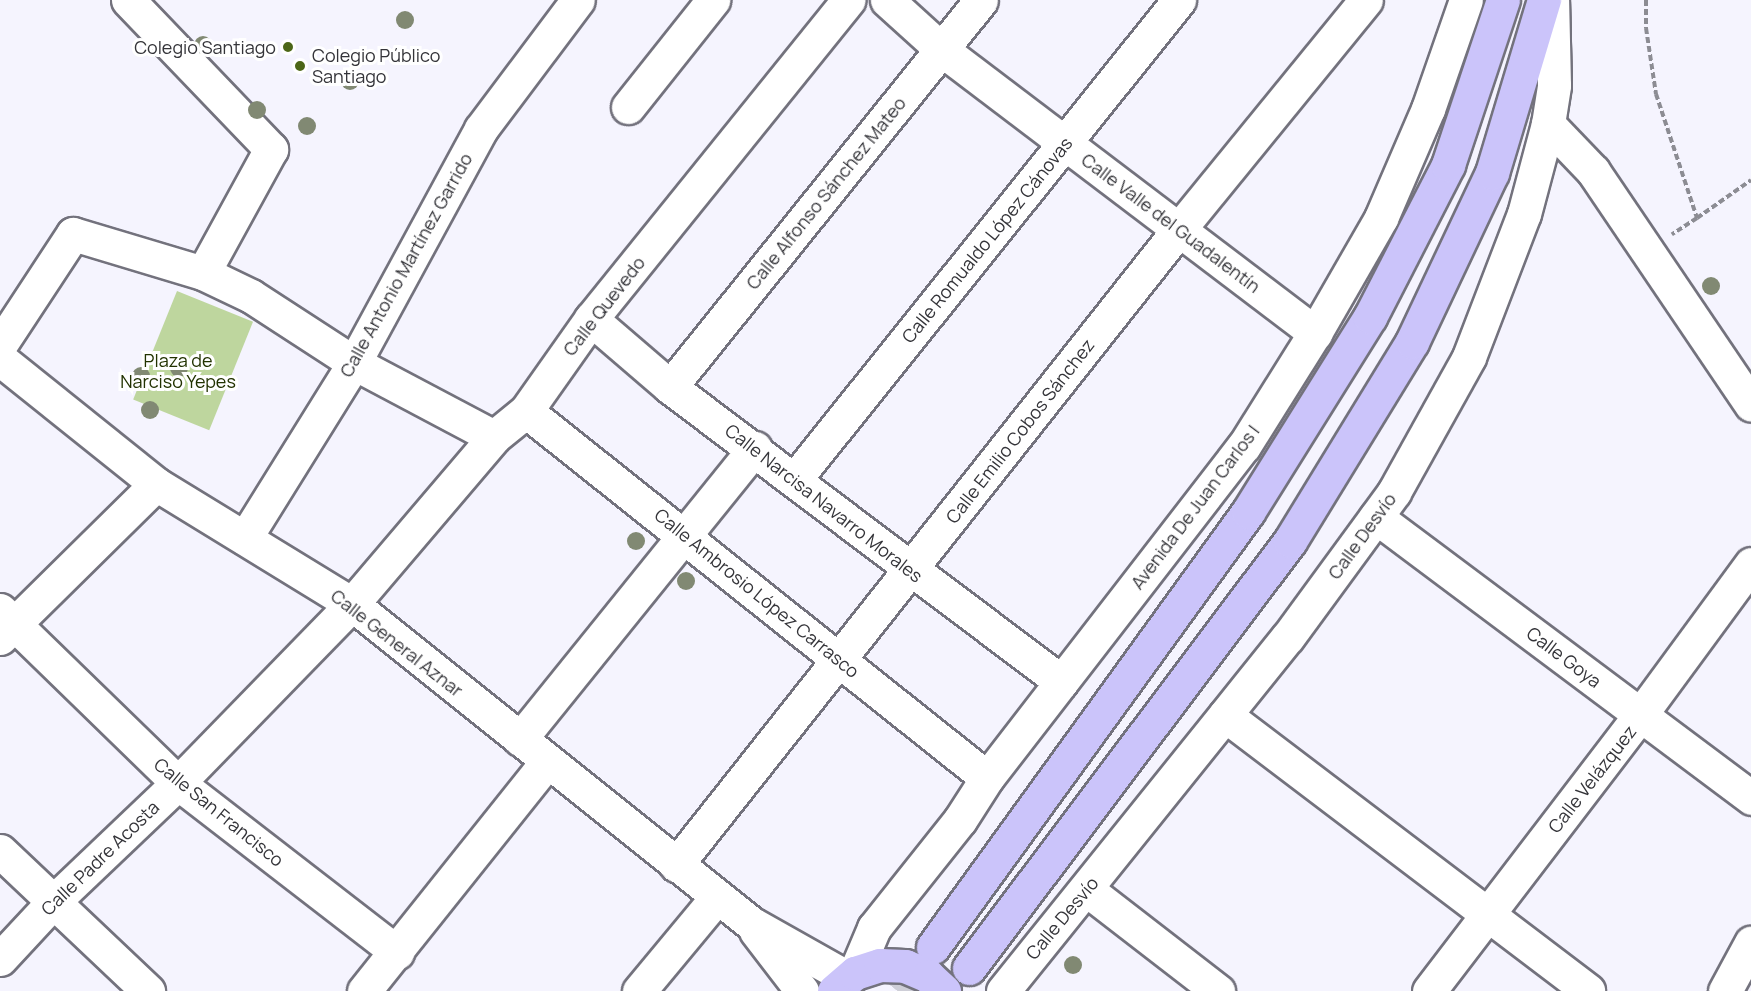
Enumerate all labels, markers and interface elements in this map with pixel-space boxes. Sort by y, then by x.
place label: Colegio Santiago [134,36,276,58]
marker: Colegio Santiago [281,40,295,54]
place label: Colegio Público Santiago [312,45,440,88]
marker: Colegio Público Santiago [293,59,307,73]
street label: Calle Alfonso Sánchez Mateo [742,92,910,294]
street label: Calle Romualdo López Cánovas [897,133,1077,347]
street label: Calle Antonio Martínez Garrido [335,149,477,381]
street label: Calle Valle del Guadalentín [1077,149,1265,297]
street label: Calle Quevedo [559,252,649,360]
street label: Calle Emilio Cobos Sánchez [941,335,1099,527]
park label: Plaza de Narciso Yepes [120,350,236,392]
street label: Calle Narcisa Navarro Morales [721,419,927,587]
street label: Avenida De Juan Carlos I [1126,421,1264,593]
street label: Calle Desvío [1324,489,1400,583]
street label: Calle Ambrosio López Carrasco [650,504,864,682]
street label: Calle General Aznar [327,585,467,701]
street label: Calle Goya [1523,622,1605,692]
street label: Calle Velázquez [1543,721,1641,837]
street label: Calle San Francisco [150,753,288,871]
street label: Calle Padre Acosta [37,796,163,920]
street label: Calle Desvío [1021,872,1103,964]

